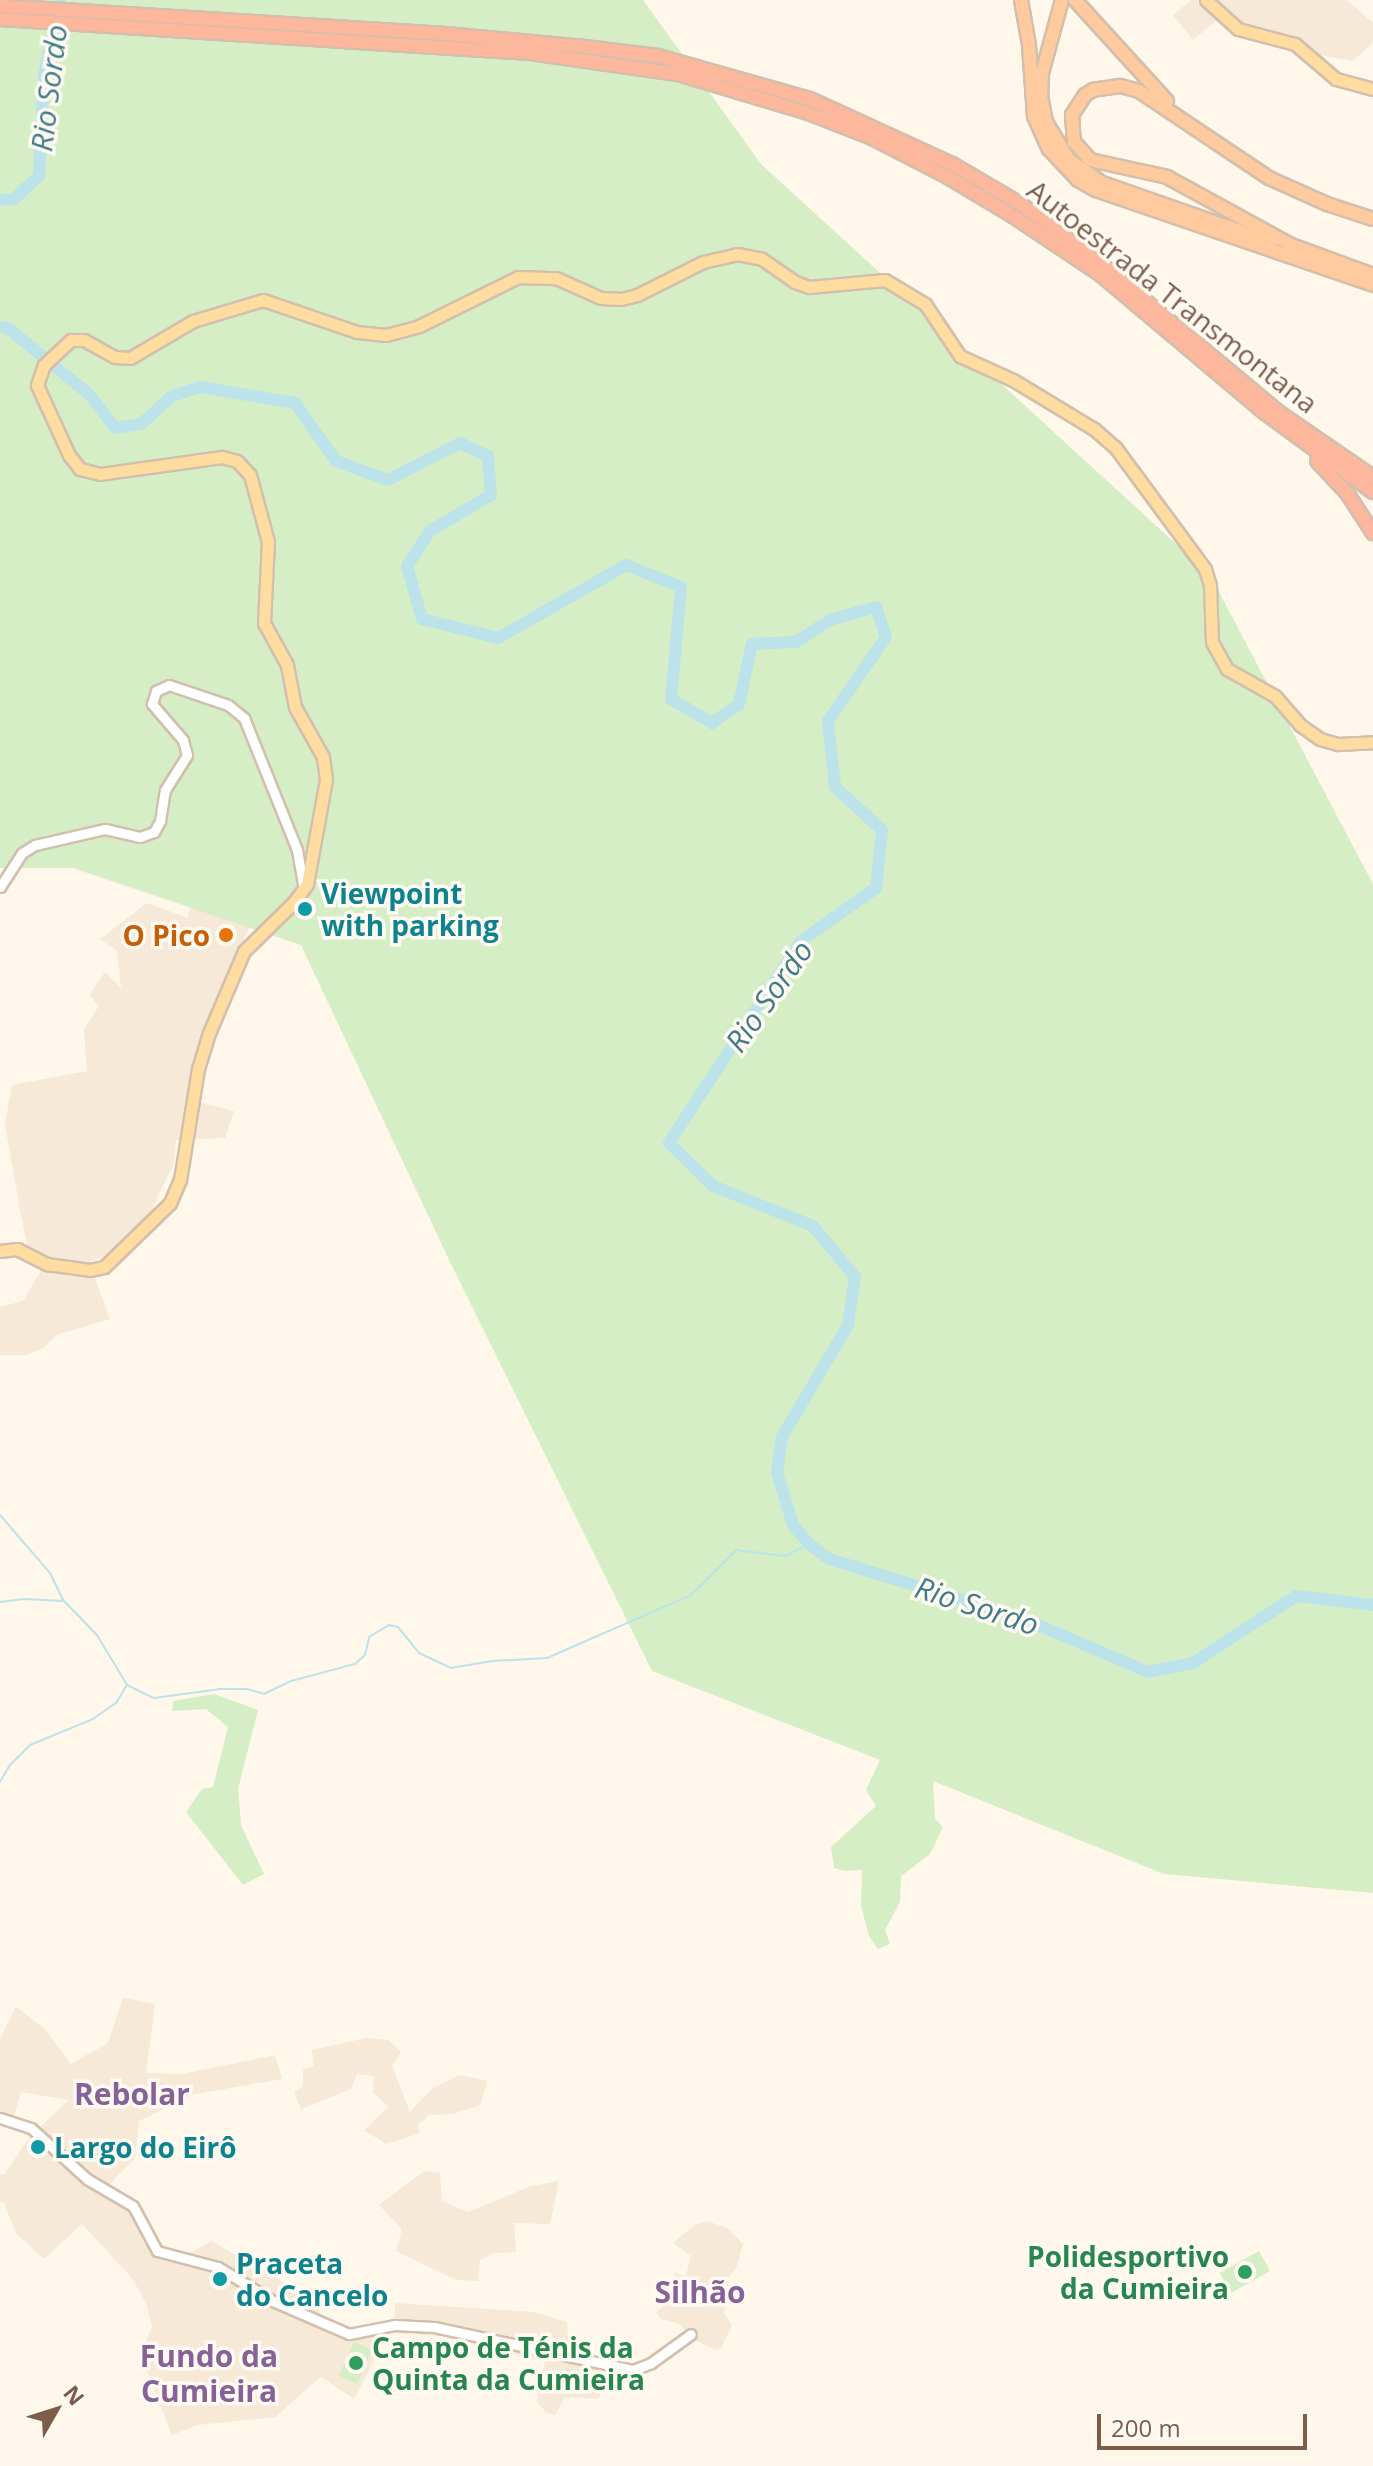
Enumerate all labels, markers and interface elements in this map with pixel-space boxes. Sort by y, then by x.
water label: Rio Sordo [23,23,75,153]
street label: Autoestrada Transmontana [1021,172,1325,420]
place label: Viewpoint with parking [321,876,499,942]
marker: Viewpoint with parking [296,900,314,918]
place label: O Pico [123,918,210,952]
marker: O Pico [217,926,235,944]
water label: Rio Sordo [718,933,820,1059]
water label: Rio Sordo [911,1569,1043,1643]
district label: Rebolar [74,2076,190,2112]
place label: Largo do Eirô [54,2130,236,2164]
marker: Largo do Eirô [29,2138,47,2156]
place label: Polidesportivo da Cumieira [1027,2239,1229,2305]
place label: Praceta do Cancelo [236,2246,388,2312]
marker: Polidesportivo da Cumieira [1236,2263,1254,2281]
marker: Praceta do Cancelo [211,2270,229,2288]
district label: Silhão [654,2274,746,2310]
place label: Campo de Ténis da Quinta da Cumieira [372,2330,645,2396]
district label: Fundo da Cumieira [140,2338,278,2408]
marker: Campo de Ténis da Quinta da Cumieira [347,2354,365,2372]
north arrow [16,2370,96,2450]
text: N [57,2378,92,2411]
scale bar [1101,2398,1311,2448]
text: 200 m [1111,2411,1181,2444]

